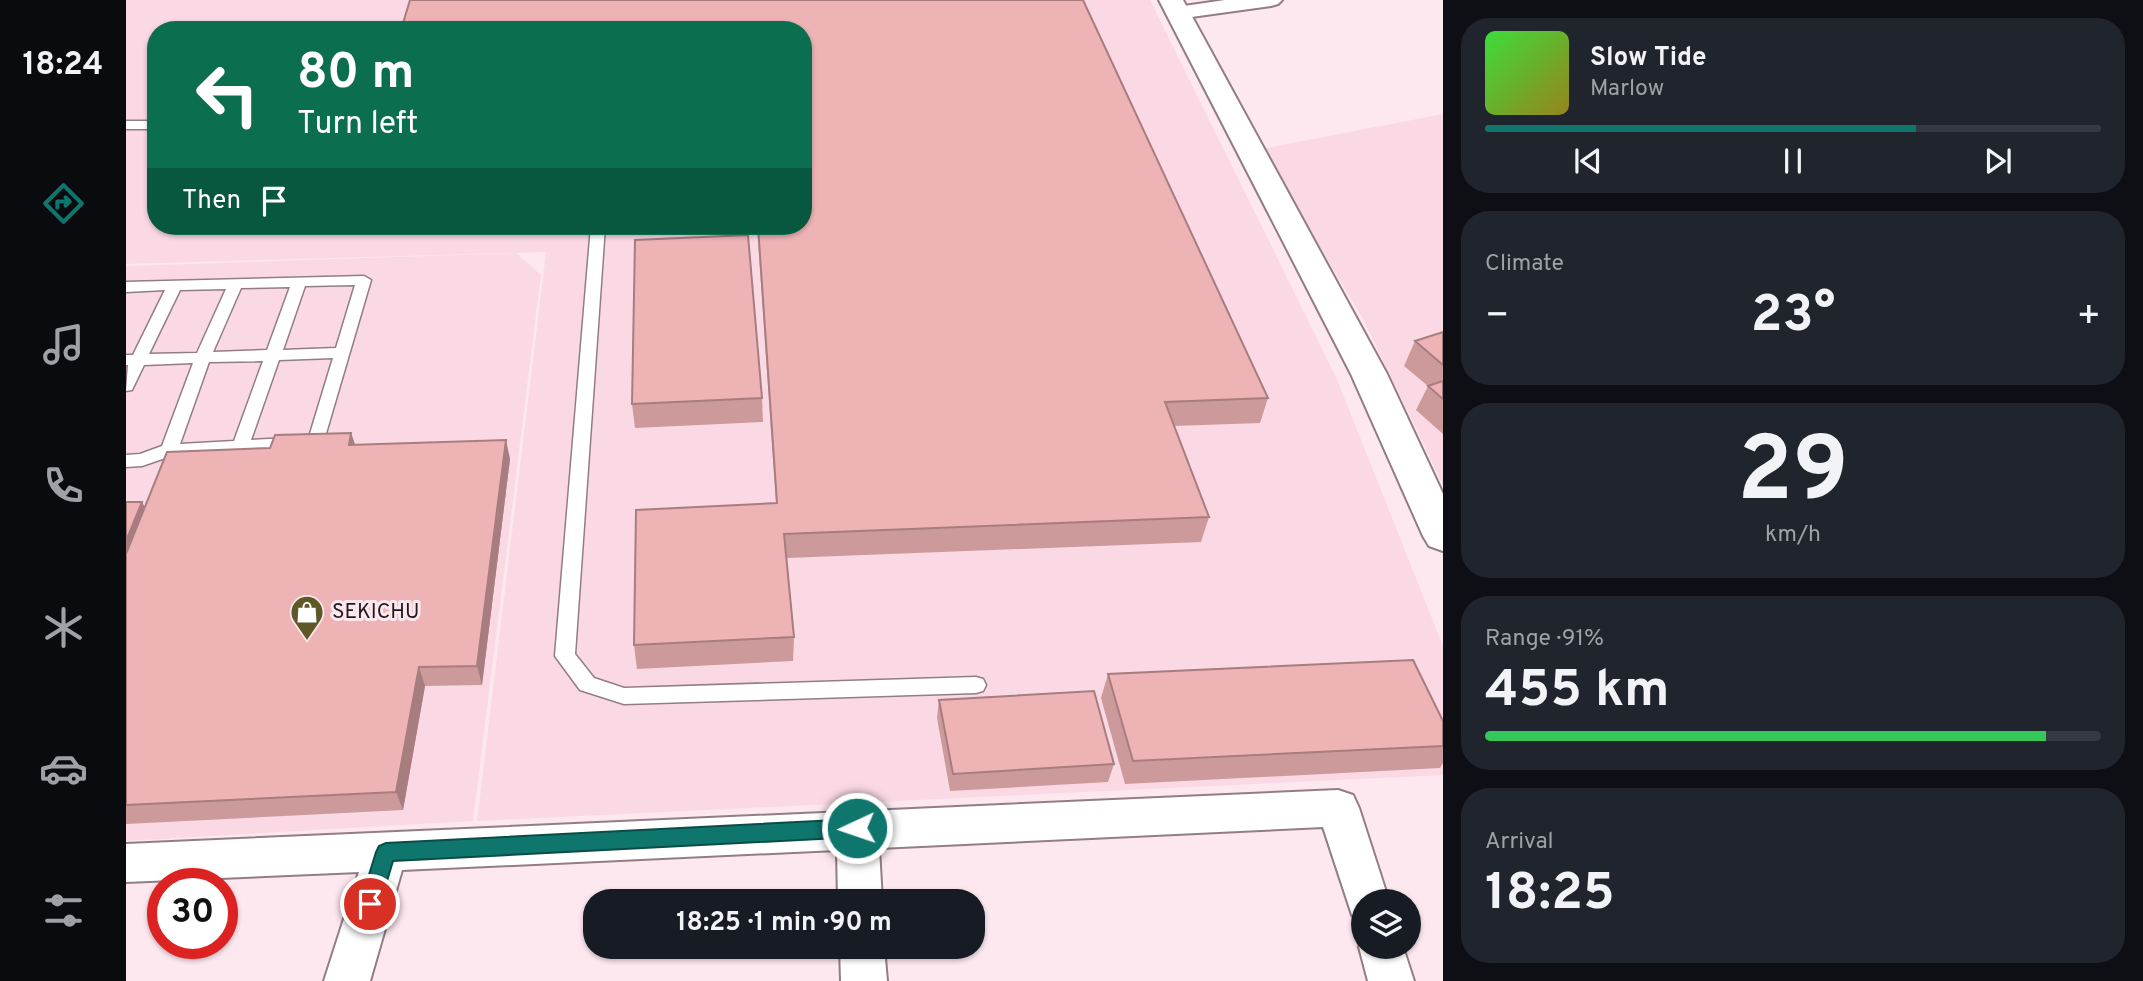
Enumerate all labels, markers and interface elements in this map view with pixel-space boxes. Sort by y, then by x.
text: Slow Tide [1590,42,1707,75]
text: 80 m [297,44,414,106]
text: 18:24 [23,46,103,86]
icon: left [182,49,273,140]
text: Marlow [1590,75,1664,104]
text: Turn left [297,105,418,145]
icon: previous [1569,142,1607,180]
icon: pause [1774,142,1812,180]
icon: next [1979,142,2017,180]
icon: directions [39,179,88,228]
icon: arrive [255,182,293,220]
text: Then [182,185,241,218]
text: Climate [1485,250,1564,279]
text: 23° [1751,284,1835,350]
text: − [1485,293,1510,342]
text: + [2076,293,2101,342]
icon: music [39,320,88,369]
text: 29 [1737,418,1849,533]
icon: phone [39,461,88,510]
text: km/h [1765,521,1821,550]
shop icon: SEKICHU [288,593,326,642]
place label: SEKICHU [332,599,419,626]
icon: climate [39,603,88,652]
text: Range · 91% [1485,625,1604,654]
text: 455 km [1485,659,1670,725]
icon: car [39,744,88,793]
position arrow [820,791,894,865]
text: Arrival [1485,828,1554,857]
text: 18:25 [1485,862,1615,928]
speed limit sign: 30 [147,868,238,959]
pin [340,874,400,934]
icon: arrive [351,885,389,923]
icon: filters [39,886,88,935]
map controls [1351,889,1421,959]
button: layers [1351,889,1421,959]
text: 18:25 · 1 min · 90 m [676,907,892,940]

